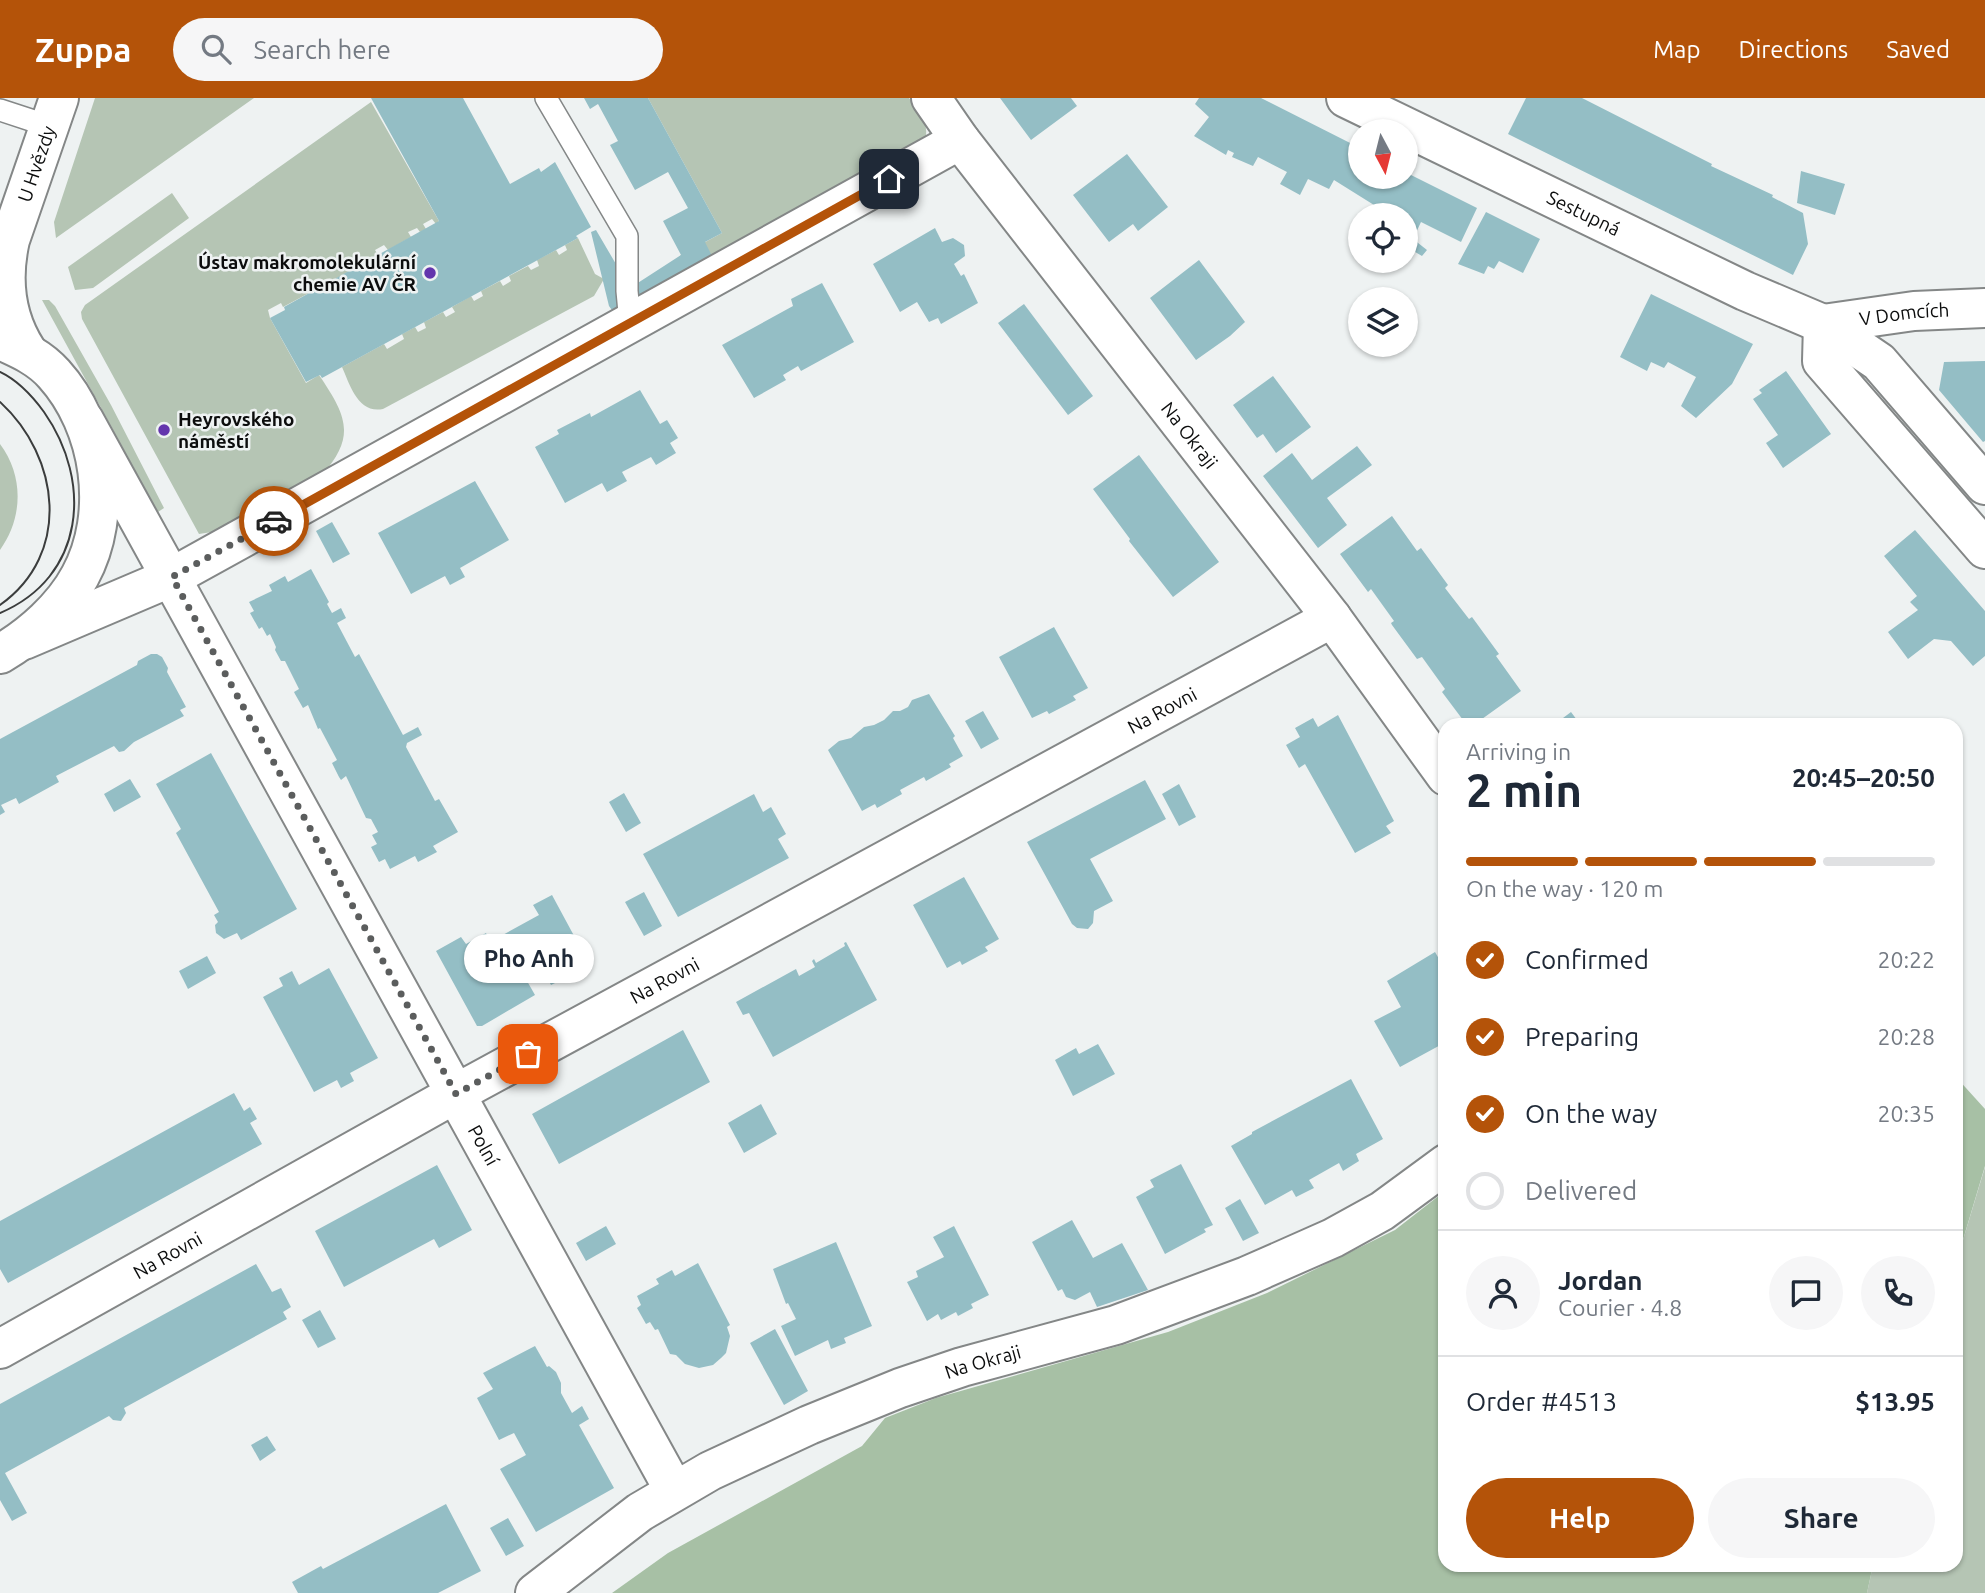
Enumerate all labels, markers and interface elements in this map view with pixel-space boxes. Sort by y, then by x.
search box [173,18,663,81]
icon: search [197,30,235,68]
text: Zuppa [35,31,131,68]
text: Search here [253,35,391,64]
text: Map [1653,36,1700,63]
text: Directions [1738,36,1848,63]
text: Saved [1886,36,1950,63]
north arrow [1348,119,1418,189]
map controls [1348,119,1418,357]
street label: U Hvězdy [13,123,60,205]
pin [859,149,919,209]
icon: home [870,160,908,198]
street label: Sestupná [1543,186,1624,240]
button: locate [1348,203,1418,273]
place label: Ústav makromolekulární chemie AV ČR [198,251,417,295]
marker: Ústav makromolekulární chemie AV ČR [422,265,438,281]
button: layers [1348,287,1418,357]
street label: V Domcích [1858,299,1950,330]
street label: Na Okraji [1157,397,1222,473]
place label: Heyrovského náměstí [178,408,294,452]
marker: Heyrovského náměstí [156,422,172,438]
courier [239,486,309,556]
icon: car [255,502,293,540]
street label: Na Rovni [1124,683,1200,738]
text: Arriving in [1466,739,1571,764]
text: 20:45–20:50 [1792,763,1935,792]
text: 2 min [1466,764,1582,816]
text: On the way · 120 m [1466,876,1663,901]
callout: Pho Anh [463,935,593,984]
icon: check [1466,941,1504,979]
text: Confirmed [1525,945,1649,974]
text: Pho Anh [484,946,574,971]
text: 20:22 [1877,947,1935,972]
street label: Na Rovni [626,953,703,1008]
icon: check [1466,1018,1504,1056]
text: Preparing [1525,1022,1639,1051]
pin [498,1024,558,1084]
text: 20:28 [1877,1024,1935,1049]
icon: bag [509,1035,547,1073]
icon: check [1466,1095,1504,1133]
text: On the way [1525,1099,1657,1128]
text: 20:35 [1877,1101,1935,1126]
street label: Polní [464,1121,504,1169]
text: Delivered [1525,1176,1637,1205]
street label: Na Rovni [129,1227,206,1283]
button: person [1466,1256,1540,1330]
button: chat [1769,1256,1843,1330]
button: phone [1861,1256,1935,1330]
text: Jordan [1558,1266,1643,1295]
text: Courier · 4.8 [1558,1295,1682,1320]
street label: Na Okraji [942,1340,1023,1383]
text: Order #4513 [1466,1387,1617,1416]
text: $13.95 [1855,1387,1935,1416]
button: Help [1466,1478,1694,1558]
button: Share [1708,1478,1935,1558]

